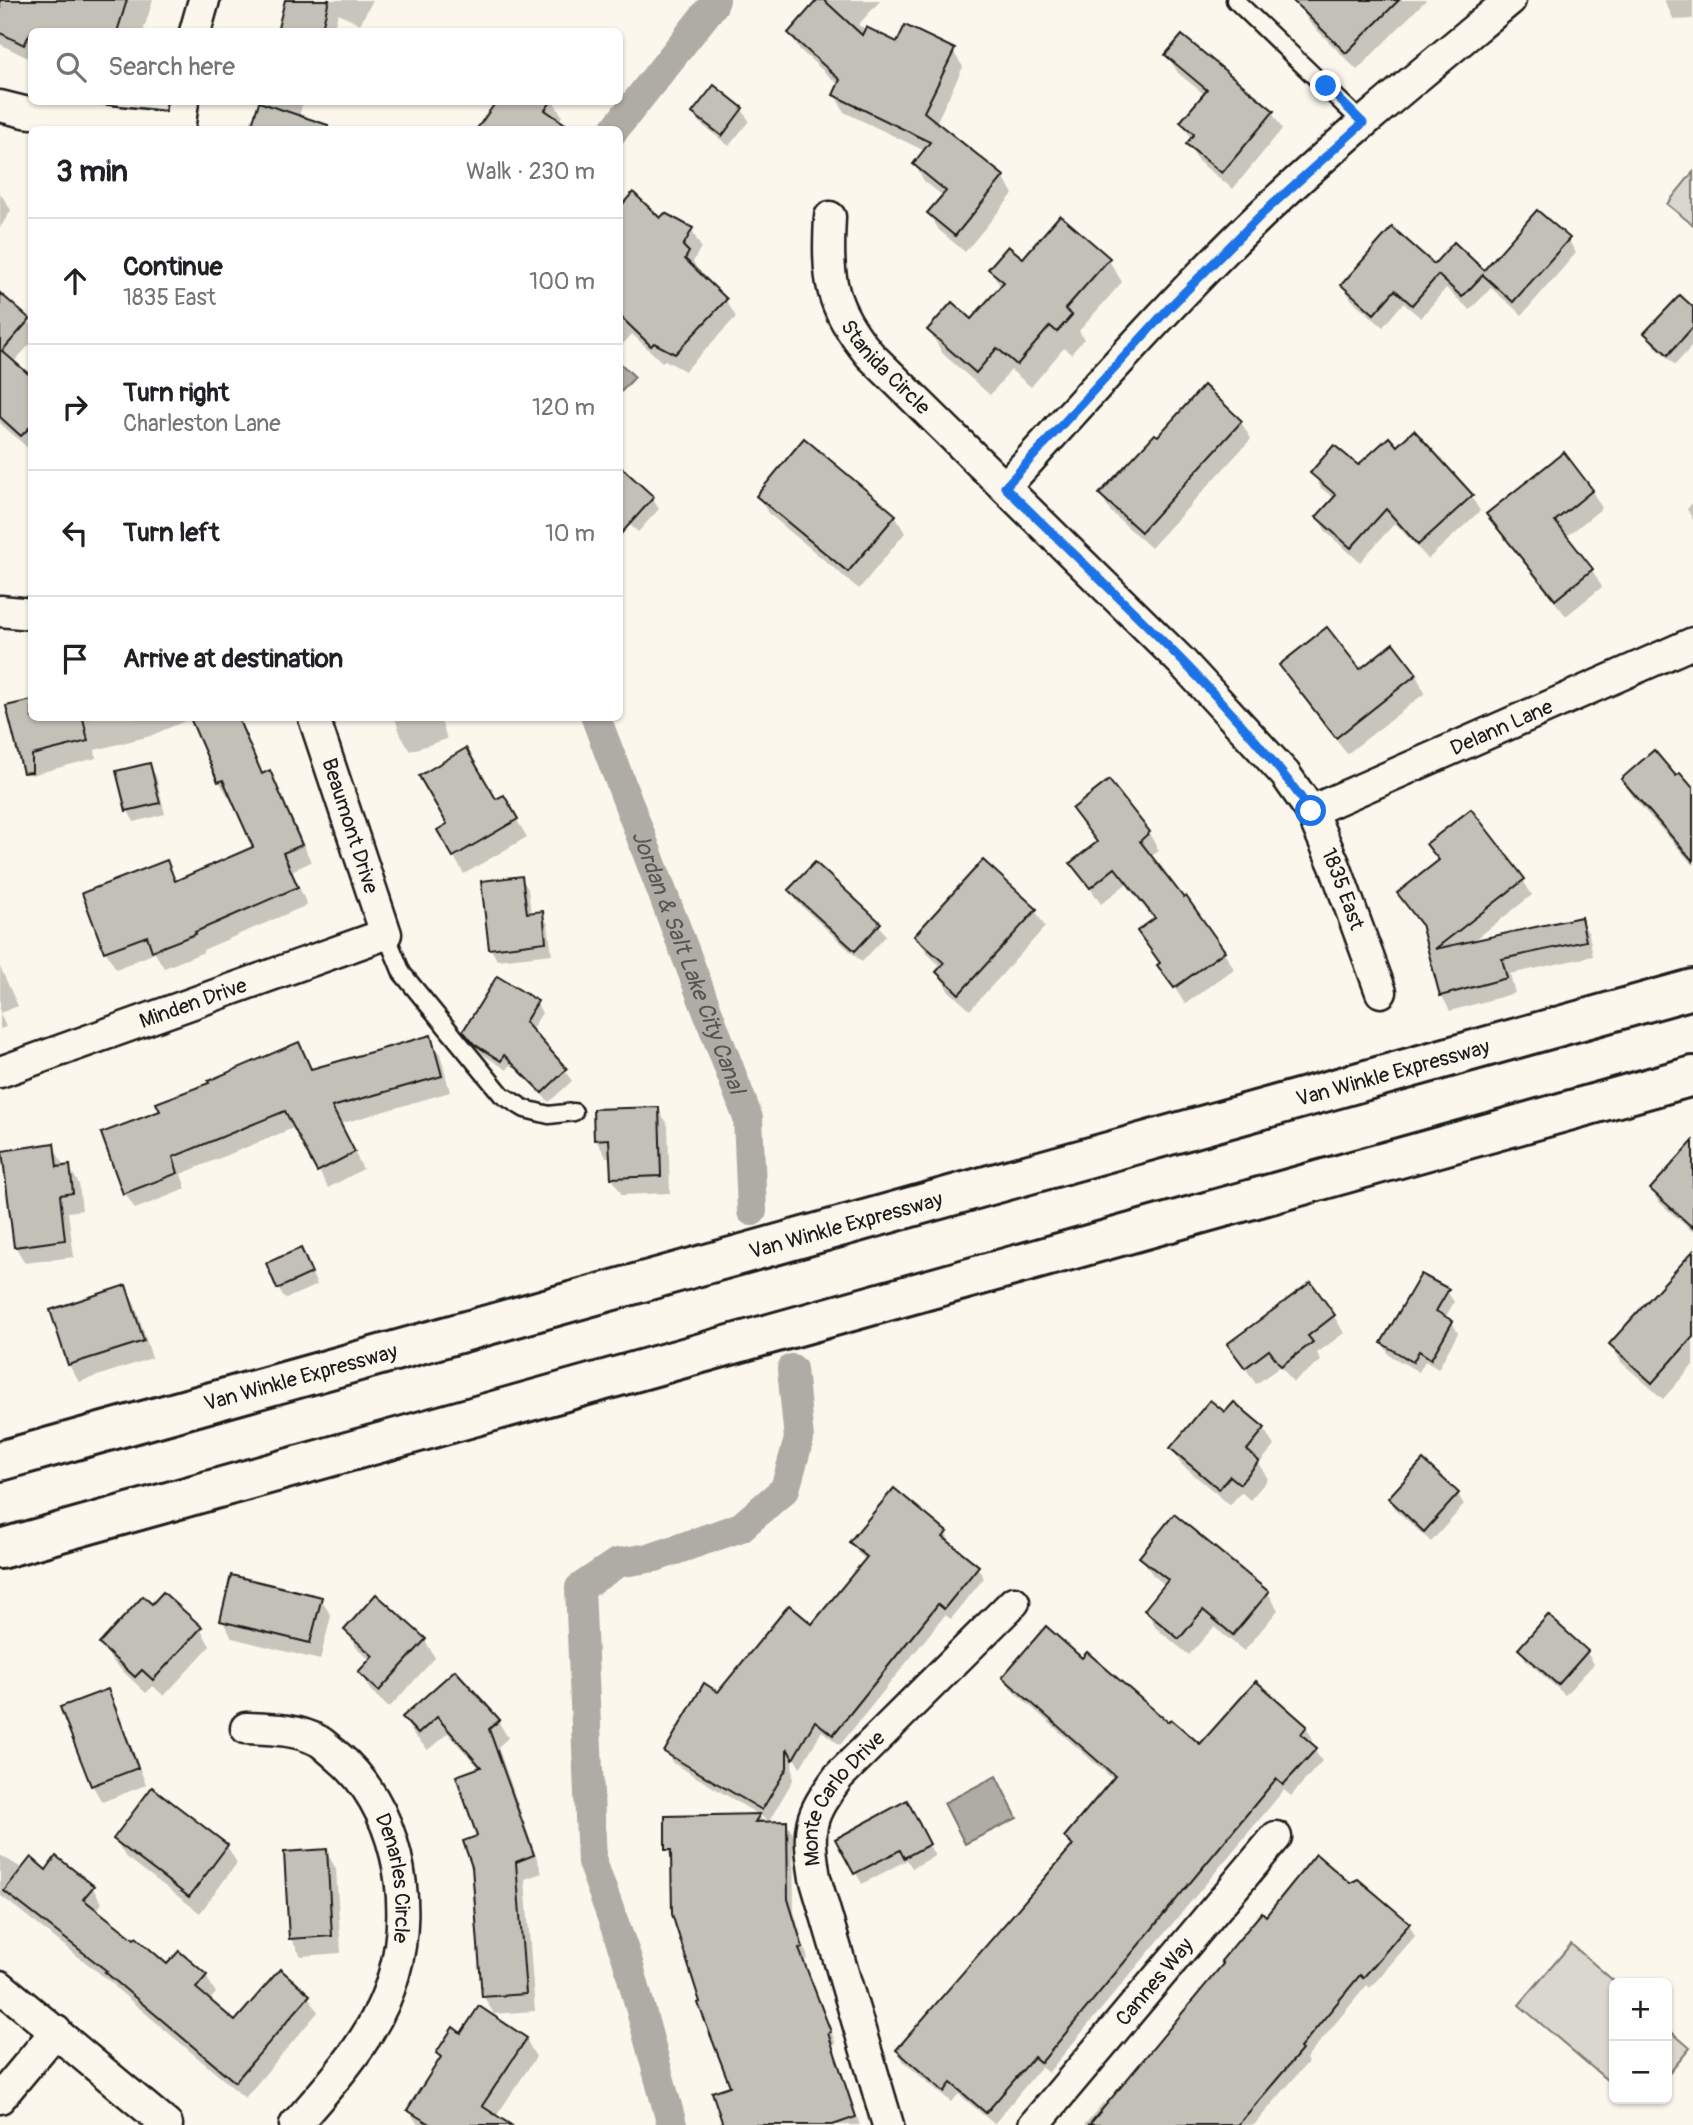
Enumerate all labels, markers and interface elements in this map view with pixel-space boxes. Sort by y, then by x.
search box [28,28,623,105]
icon: search [52,48,90,86]
text: Search here [108,51,235,83]
route end [1310,70,1341,101]
text: 3 min [56,153,128,190]
text: Walk · 230 m [466,157,595,186]
text: Continue [123,251,223,283]
icon: ahead [56,262,94,300]
text: 100 m [529,267,595,296]
text: 1835 East [123,283,216,312]
street label: Stanida Circle [835,315,937,421]
text: Turn right [123,377,229,409]
icon: right [56,388,94,426]
text: 120 m [532,393,595,422]
text: Charleston Lane [123,409,281,438]
icon: left [56,514,94,552]
text: Turn left [123,517,219,549]
text: 10 m [545,519,595,548]
icon: arrive [56,640,94,678]
text: Arrive at destination [123,643,343,675]
street label: Delann Lane [1446,693,1557,762]
street label: Beaumont Drive [315,755,385,898]
route start [1295,795,1326,826]
water label: Jordan & Salt Lake City Canal [626,826,753,1100]
street label: 1835 East [1315,844,1371,934]
street label: Minden Drive [136,971,251,1035]
street label: Van Winkle Expressway [1293,1033,1493,1112]
street label: Van Winkle Expressway [746,1185,946,1265]
street label: Van Winkle Expressway [201,1337,400,1417]
street label: Monte Carlo Drive [797,1724,891,1868]
street label: Denarles Circle [369,1809,416,1945]
street label: Cannes Way [1110,1932,1199,2031]
map controls [1609,1978,1672,2104]
button: + [1609,1978,1672,2041]
button: − [1609,2041,1672,2104]

